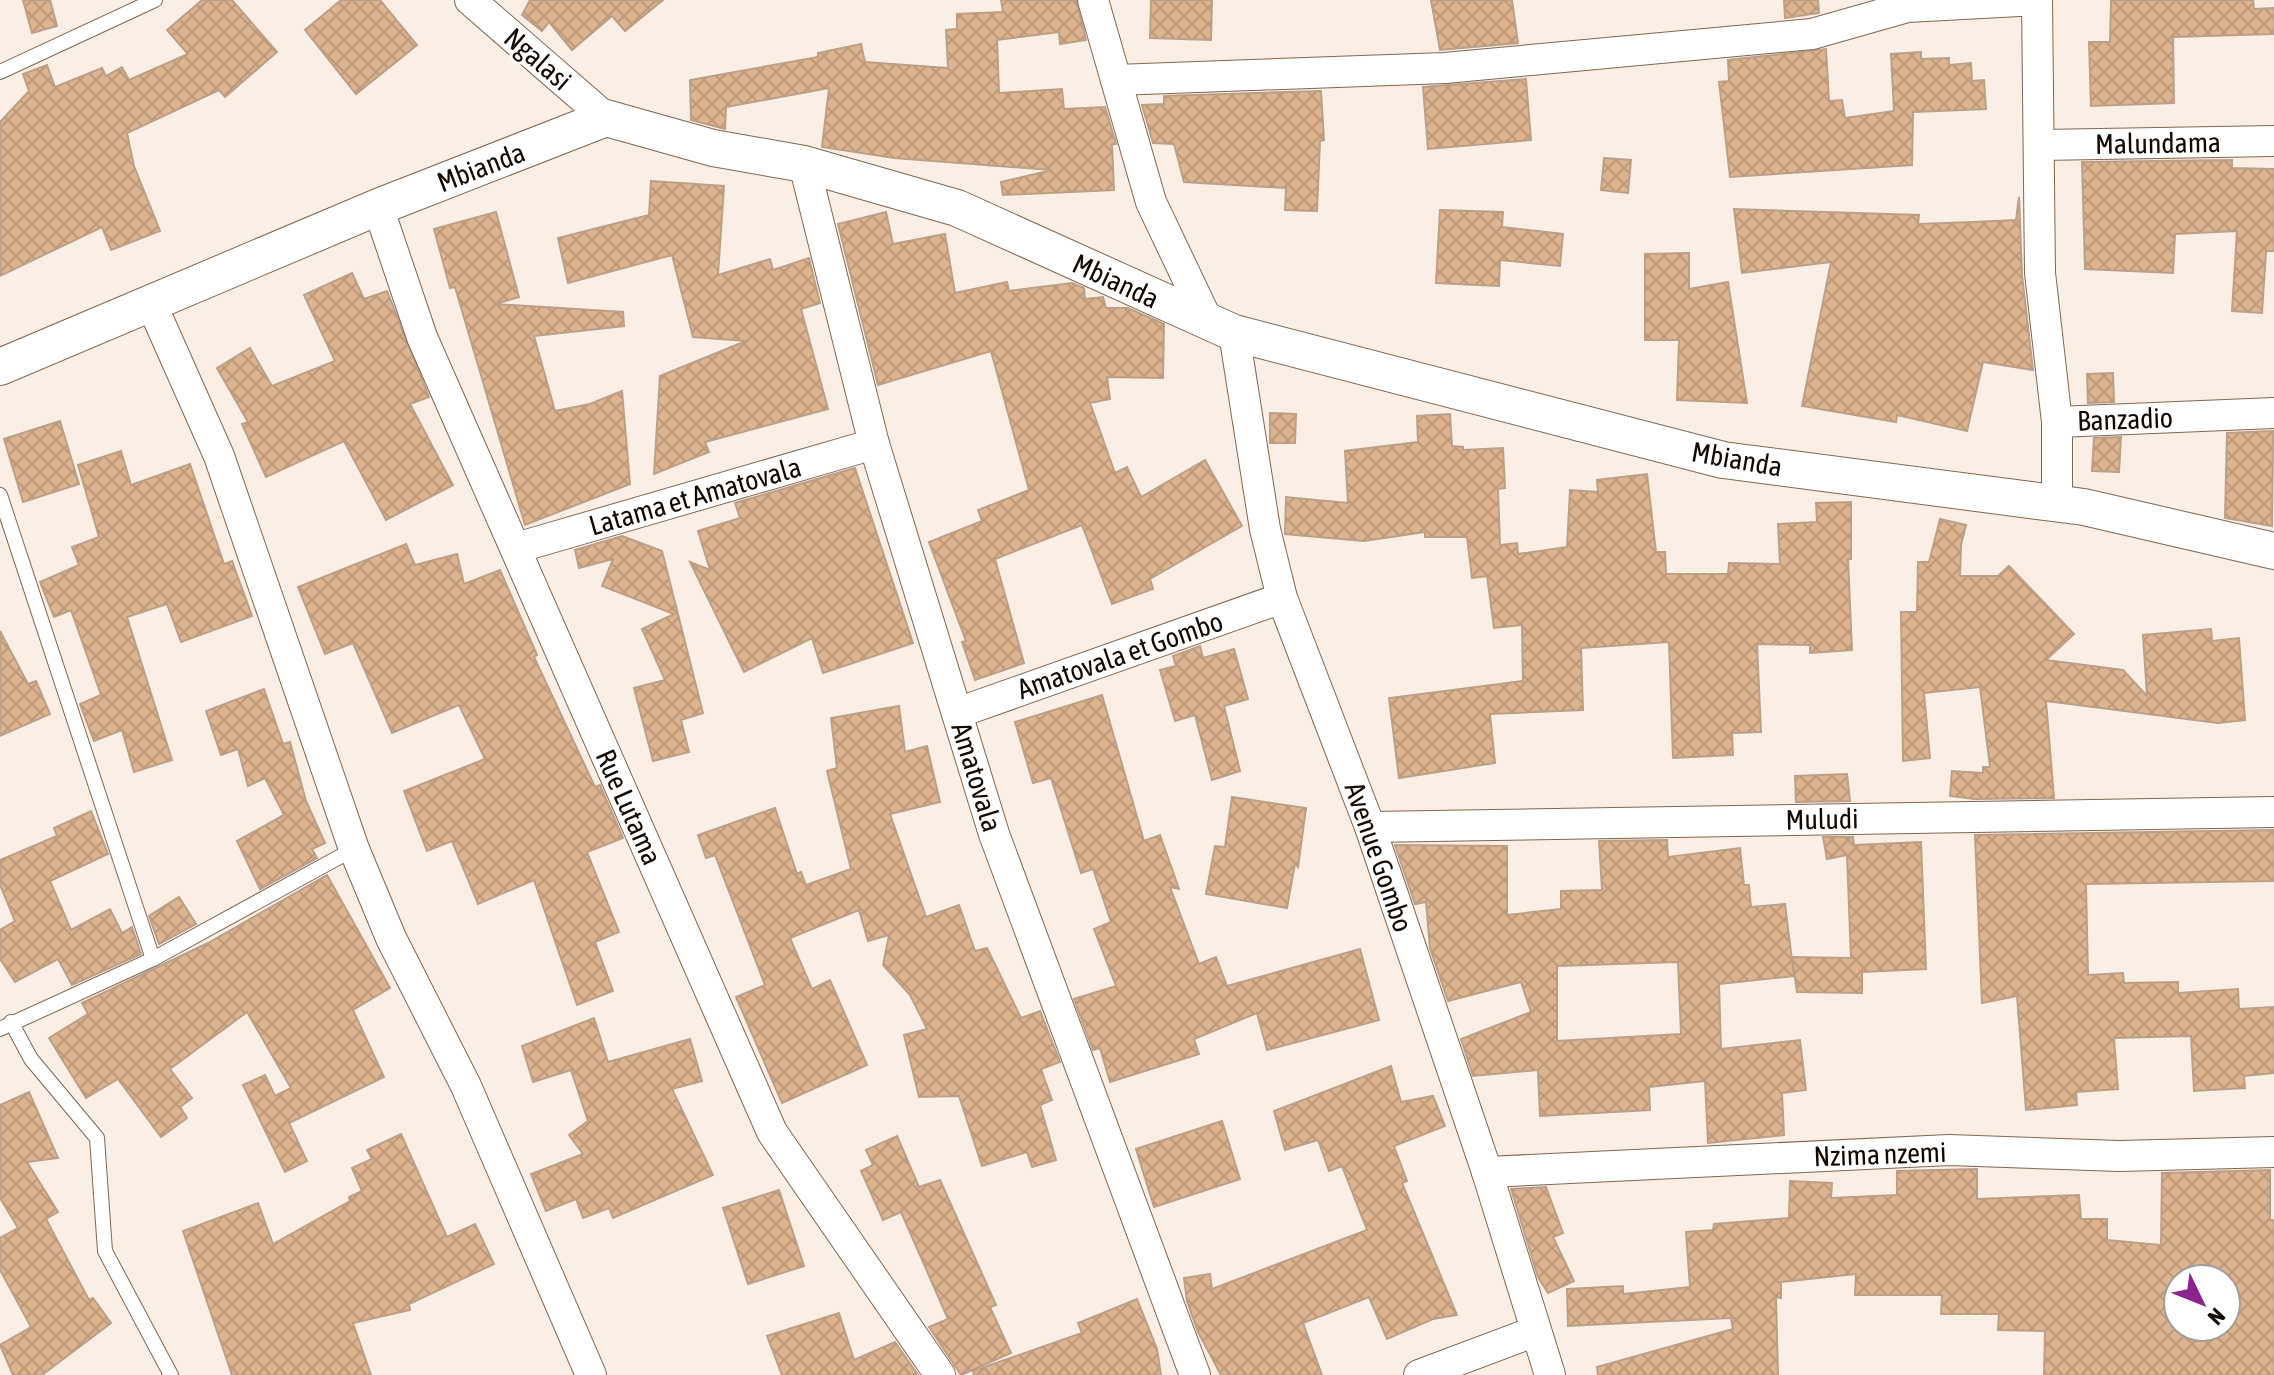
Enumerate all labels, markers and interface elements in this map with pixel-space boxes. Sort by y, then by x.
street label: Ngalasi [498,21,578,97]
street label: Malundama [2095,126,2221,160]
street label: Mbianda [433,136,529,198]
street label: Mbianda [1068,247,1164,315]
street label: Banzadio [2077,401,2173,437]
street label: Mbianda [1689,435,1785,483]
street label: Latama et Amatovala [585,450,805,542]
street label: Amatovala et Gombo [1013,605,1227,705]
street label: Amatovala [945,719,1009,835]
street label: Rue Lutama [589,744,669,870]
street label: Avenue Gombo [1338,778,1420,936]
street label: Muludi [1785,802,1859,836]
street label: Nzima nzemi [1813,1136,1947,1172]
north arrow [2162,1263,2242,1343]
text: N [2203,1303,2231,1330]

